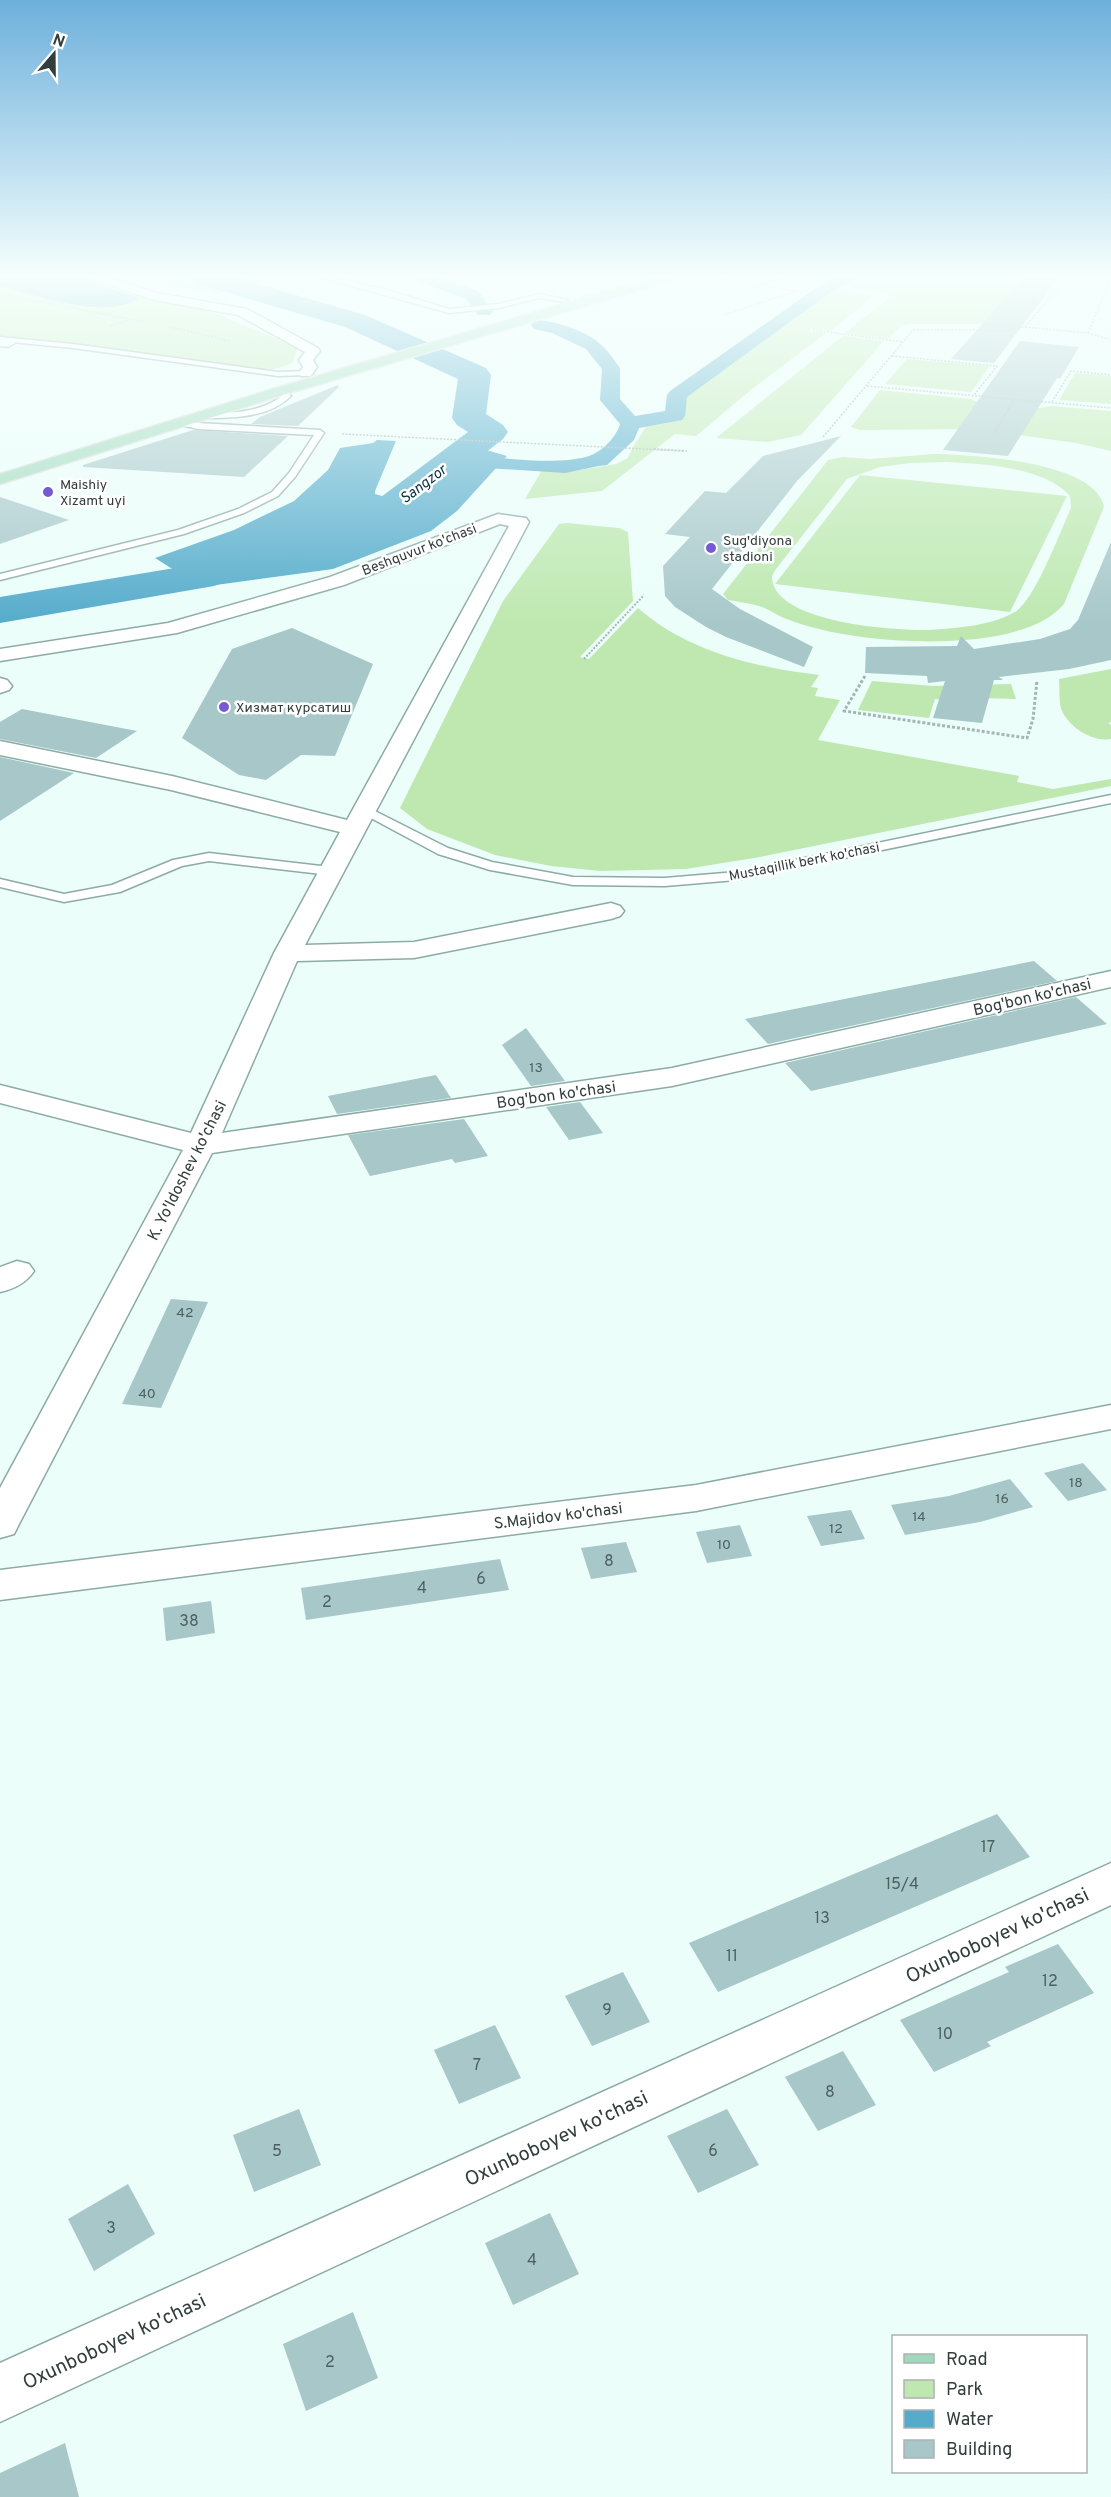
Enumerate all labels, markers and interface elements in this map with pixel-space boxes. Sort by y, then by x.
north arrow [24,24,84,84]
text: N [50,30,67,53]
water label: Sangzor [397,461,452,509]
place label: Maishiy Xizamt uyi [60,477,126,510]
marker: Maishiy Xizamt uyi [41,485,55,499]
street label: Beshquvur ko'chasi [360,521,479,580]
place label: Sug'diyona stadioni [723,533,792,566]
marker: Sug'diyona stadioni [704,541,718,555]
marker: Хизмат курсатиш [217,700,231,714]
place label: Хизмат курсатиш [236,700,351,717]
street label: Mustaqillik berk ko'chasi [727,839,881,885]
street label: Bog'bon ko'chasi [971,975,1093,1021]
house number: 13 [529,1060,543,1077]
street label: Bog'bon ko'chasi [495,1078,617,1114]
street label: K. Yo'ldoshev ko'chasi [144,1097,232,1244]
house number: 42 [176,1305,194,1322]
house number: 40 [138,1386,156,1403]
house number: 18 [1069,1475,1083,1492]
house number: 16 [995,1491,1009,1508]
street label: S.Majidov ko'chasi [493,1499,624,1535]
house number: 14 [912,1509,926,1526]
house number: 12 [829,1521,843,1538]
house number: 10 [717,1537,731,1554]
house number: 8 [604,1552,614,1572]
house number: 6 [476,1570,486,1590]
house number: 4 [417,1579,427,1599]
house number: 2 [322,1593,332,1613]
house number: 38 [179,1612,199,1632]
house number: 17 [981,1838,995,1858]
house number: 15/4 [885,1875,919,1895]
street label: Oxunboboyev ko'chasi [902,1883,1094,1991]
house number: 13 [814,1909,830,1929]
house number: 11 [726,1947,738,1967]
house number: 12 [1042,1972,1058,1992]
house number: 9 [602,2001,612,2021]
house number: 10 [937,2025,953,2045]
house number: 7 [473,2056,481,2076]
house number: 8 [825,2083,835,2103]
street label: Oxunboboyev ko'chasi [461,2086,653,2194]
house number: 5 [272,2142,282,2162]
house number: 6 [708,2142,718,2162]
house number: 3 [106,2219,116,2239]
house number: 4 [527,2251,537,2271]
street label: Oxunboboyev ko'chasi [19,2289,211,2397]
legend [892,2335,1087,2473]
text: Road [946,2349,988,2372]
house number: 2 [325,2353,335,2373]
text: Park [946,2379,983,2402]
text: Water [946,2409,993,2432]
text: Building [946,2439,1012,2462]

